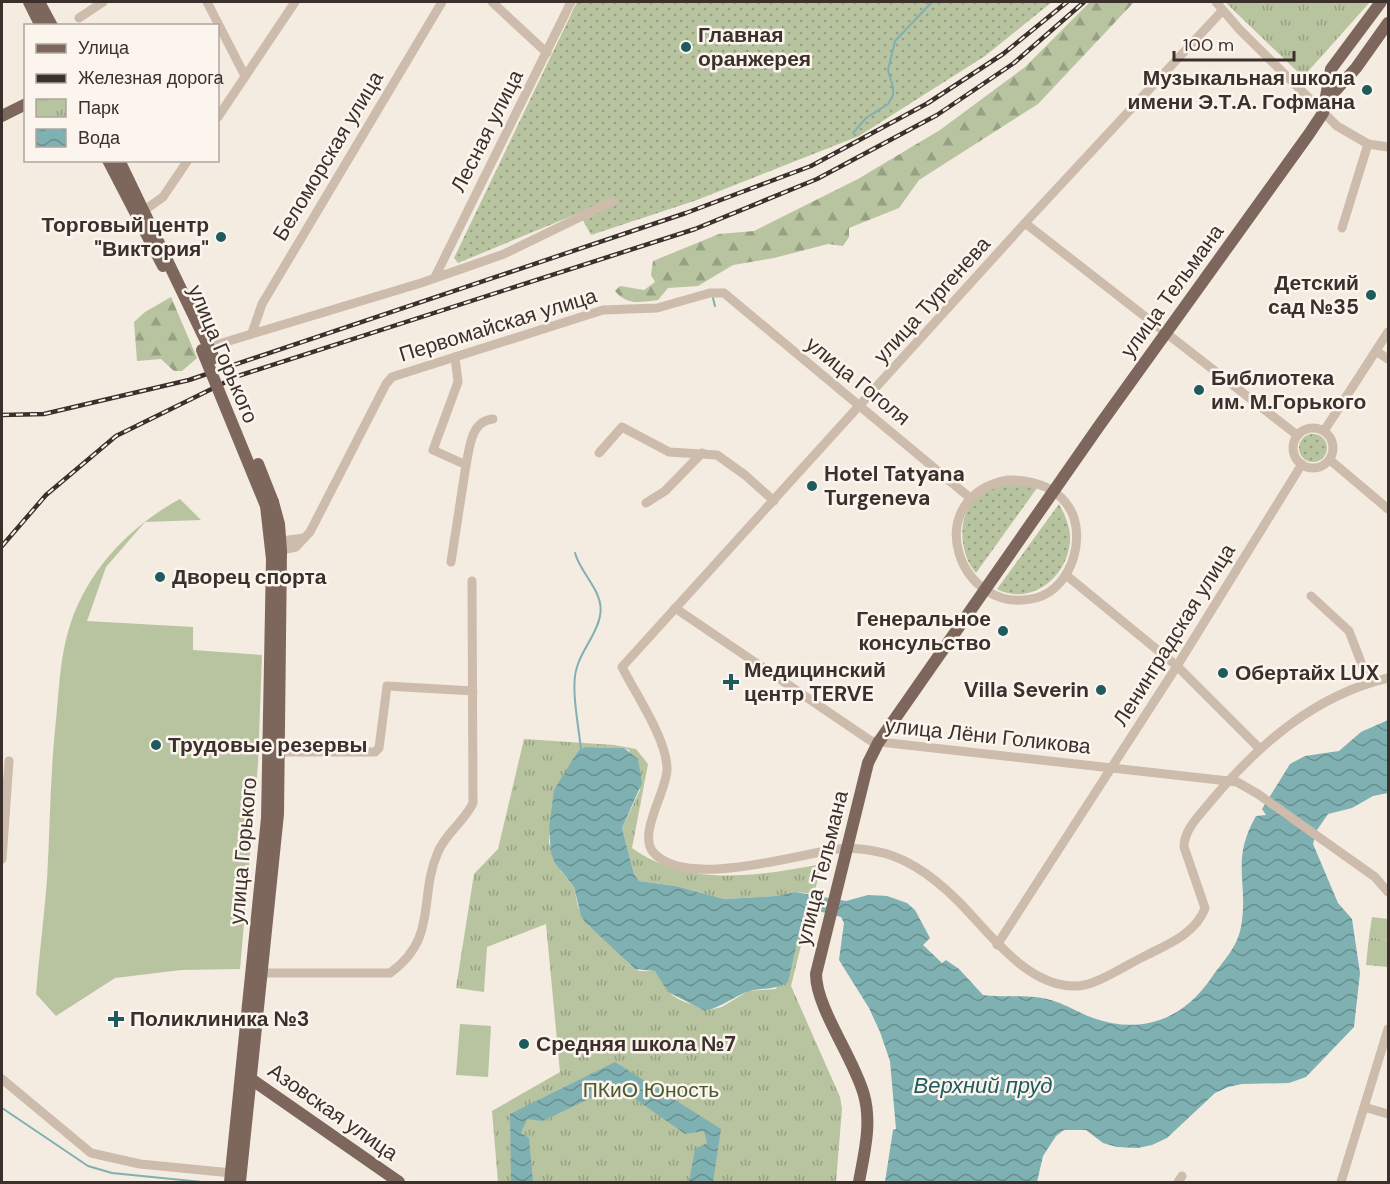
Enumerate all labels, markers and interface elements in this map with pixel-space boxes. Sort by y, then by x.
place label: Главная оранжерея [698,21,811,73]
legend [24,24,219,162]
scale bar [1174,24,1294,62]
text: 100 m [1183,33,1234,57]
text: Улица [78,36,130,60]
marker: Главная оранжерея [679,40,693,54]
place label: Музыкальная школа имени Э.Т.А. Гофмана [1128,64,1355,116]
street label: Лесная улица [444,65,530,197]
text: Железная дорога [78,66,224,90]
street label: Беломорская улица [266,66,390,246]
marker: Музыкальная школа имени Э.Т.А. Гофмана [1360,83,1374,97]
text: Парк [78,96,119,120]
text: Вода [78,126,121,150]
place label: Торговый центр "Виктория" [41,211,209,263]
street label: улица Тельмана [1114,218,1230,363]
marker: Торговый центр "Виктория" [214,230,228,244]
street label: улица Тургенева [868,230,997,369]
place label: Детский сад №35 [1268,269,1359,321]
street label: улица Горького [181,281,265,427]
street label: Первомайская улица [396,281,601,368]
marker: Детский сад №35 [1364,288,1378,302]
street label: улица Гоголя [800,330,916,432]
place label: Библиотека им. М.Горького [1211,364,1366,416]
marker: Библиотека им. М.Горького [1192,383,1206,397]
place label: Hotel Tatyana Turgeneva [824,460,965,512]
marker: Hotel Tatyana Turgeneva [805,479,819,493]
street label: Ленинградская улица [1106,538,1242,732]
place label: Дворец спорта [172,563,327,591]
marker: Дворец спорта [153,570,167,584]
place label: Генеральное консульство [856,605,991,657]
marker: Генеральное консульство [996,624,1010,638]
place label: Медицинский центр TERVE [744,656,886,708]
place label: Обертайх LUX [1235,659,1380,687]
marker: Обертайх LUX [1216,666,1230,680]
marker: Медицинский центр TERVE [722,673,740,691]
place label: Villa Severin [964,676,1089,704]
marker: Villa Severin [1094,683,1108,697]
street label: улица Лёни Голикова [884,711,1092,761]
place label: Трудовые резервы [168,731,367,759]
marker: Трудовые резервы [149,738,163,752]
street label: улица Горького [223,776,263,926]
street label: улица Тельмана [789,787,855,948]
place label: Поликлиника №3 [130,1005,309,1033]
marker: Поликлиника №3 [107,1010,125,1028]
place label: Средняя школа №7 [536,1030,736,1058]
marker: Средняя школа №7 [517,1037,531,1051]
street label: Азовская улица [263,1057,404,1167]
water label: Верхний пруд [914,1071,1052,1100]
park label: ПКиО Юность [583,1076,719,1104]

